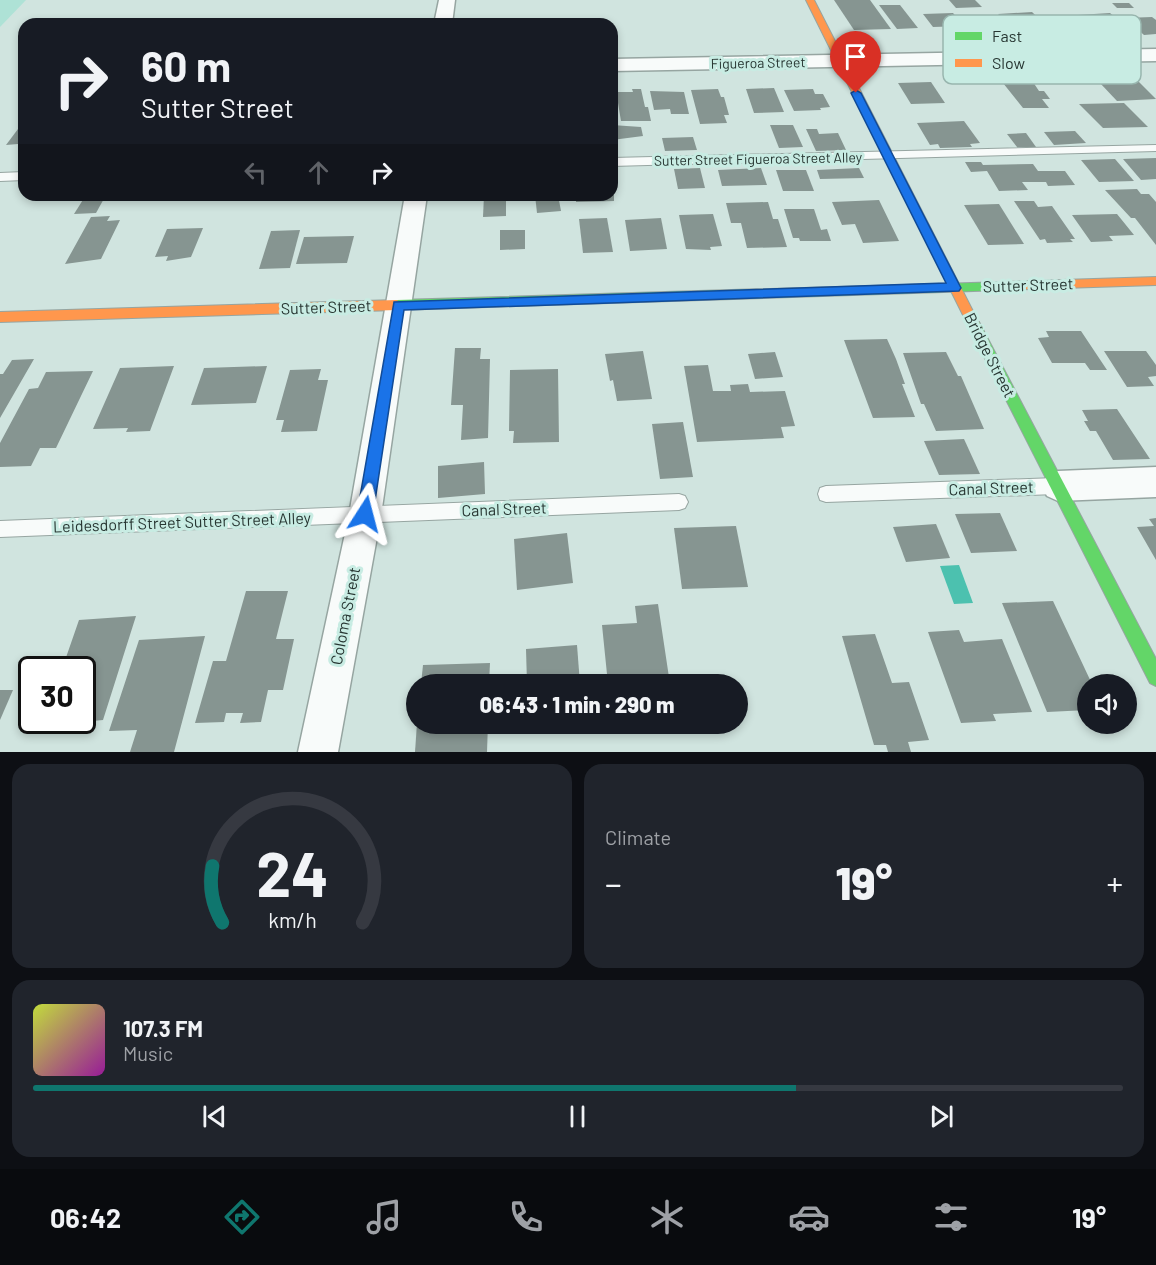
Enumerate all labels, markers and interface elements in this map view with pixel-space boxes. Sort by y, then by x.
legend [943,15,1141,84]
text: Fast [992,26,1022,45]
pin [830,31,881,93]
text: 60 m [141,40,231,90]
icon: arrive [839,40,872,73]
icon: right [42,42,120,120]
street label: Figueroa Street [710,53,806,72]
text: Slow [992,53,1025,72]
text: Sutter Street [141,91,294,123]
street label: Sutter Street Figueroa Street Alley [654,148,863,169]
icon: left [239,156,272,189]
icon: ahead [302,156,335,189]
icon: right [365,156,398,189]
street label: Sutter Street [982,273,1074,296]
street label: Sutter Street [280,295,372,318]
street label: Bridge Street [961,309,1020,400]
street label: Canal Street [948,477,1034,498]
position arrow [333,482,397,546]
street label: Canal Street [461,498,547,519]
street label: Leidesdorff Street Sutter Street Alley [53,507,312,535]
street label: Coloma Street [326,565,363,666]
speed limit sign: 30 [18,656,96,734]
map controls [1077,674,1137,734]
button: sound [1077,674,1137,734]
text: 06:43 · 1 min · 290 m [480,691,674,717]
text: Climate [605,825,671,849]
text: 24 [256,835,328,909]
text: 19° [836,855,892,909]
text: − [605,863,622,903]
text: + [1107,863,1123,903]
text: km/h [268,907,316,932]
text: 107.3 FM [123,1015,203,1041]
text: Music [123,1041,173,1065]
icon: previous [198,1100,231,1133]
icon: pause [561,1100,594,1133]
icon: next [925,1100,958,1133]
icon: directions [221,1196,263,1238]
icon: music [363,1196,405,1238]
icon: phone [505,1196,547,1238]
icon: climate [646,1196,688,1238]
icon: car [788,1196,830,1238]
icon: filters [930,1196,972,1238]
text: 06:42 [50,1201,121,1233]
text: 19° [1072,1201,1106,1233]

